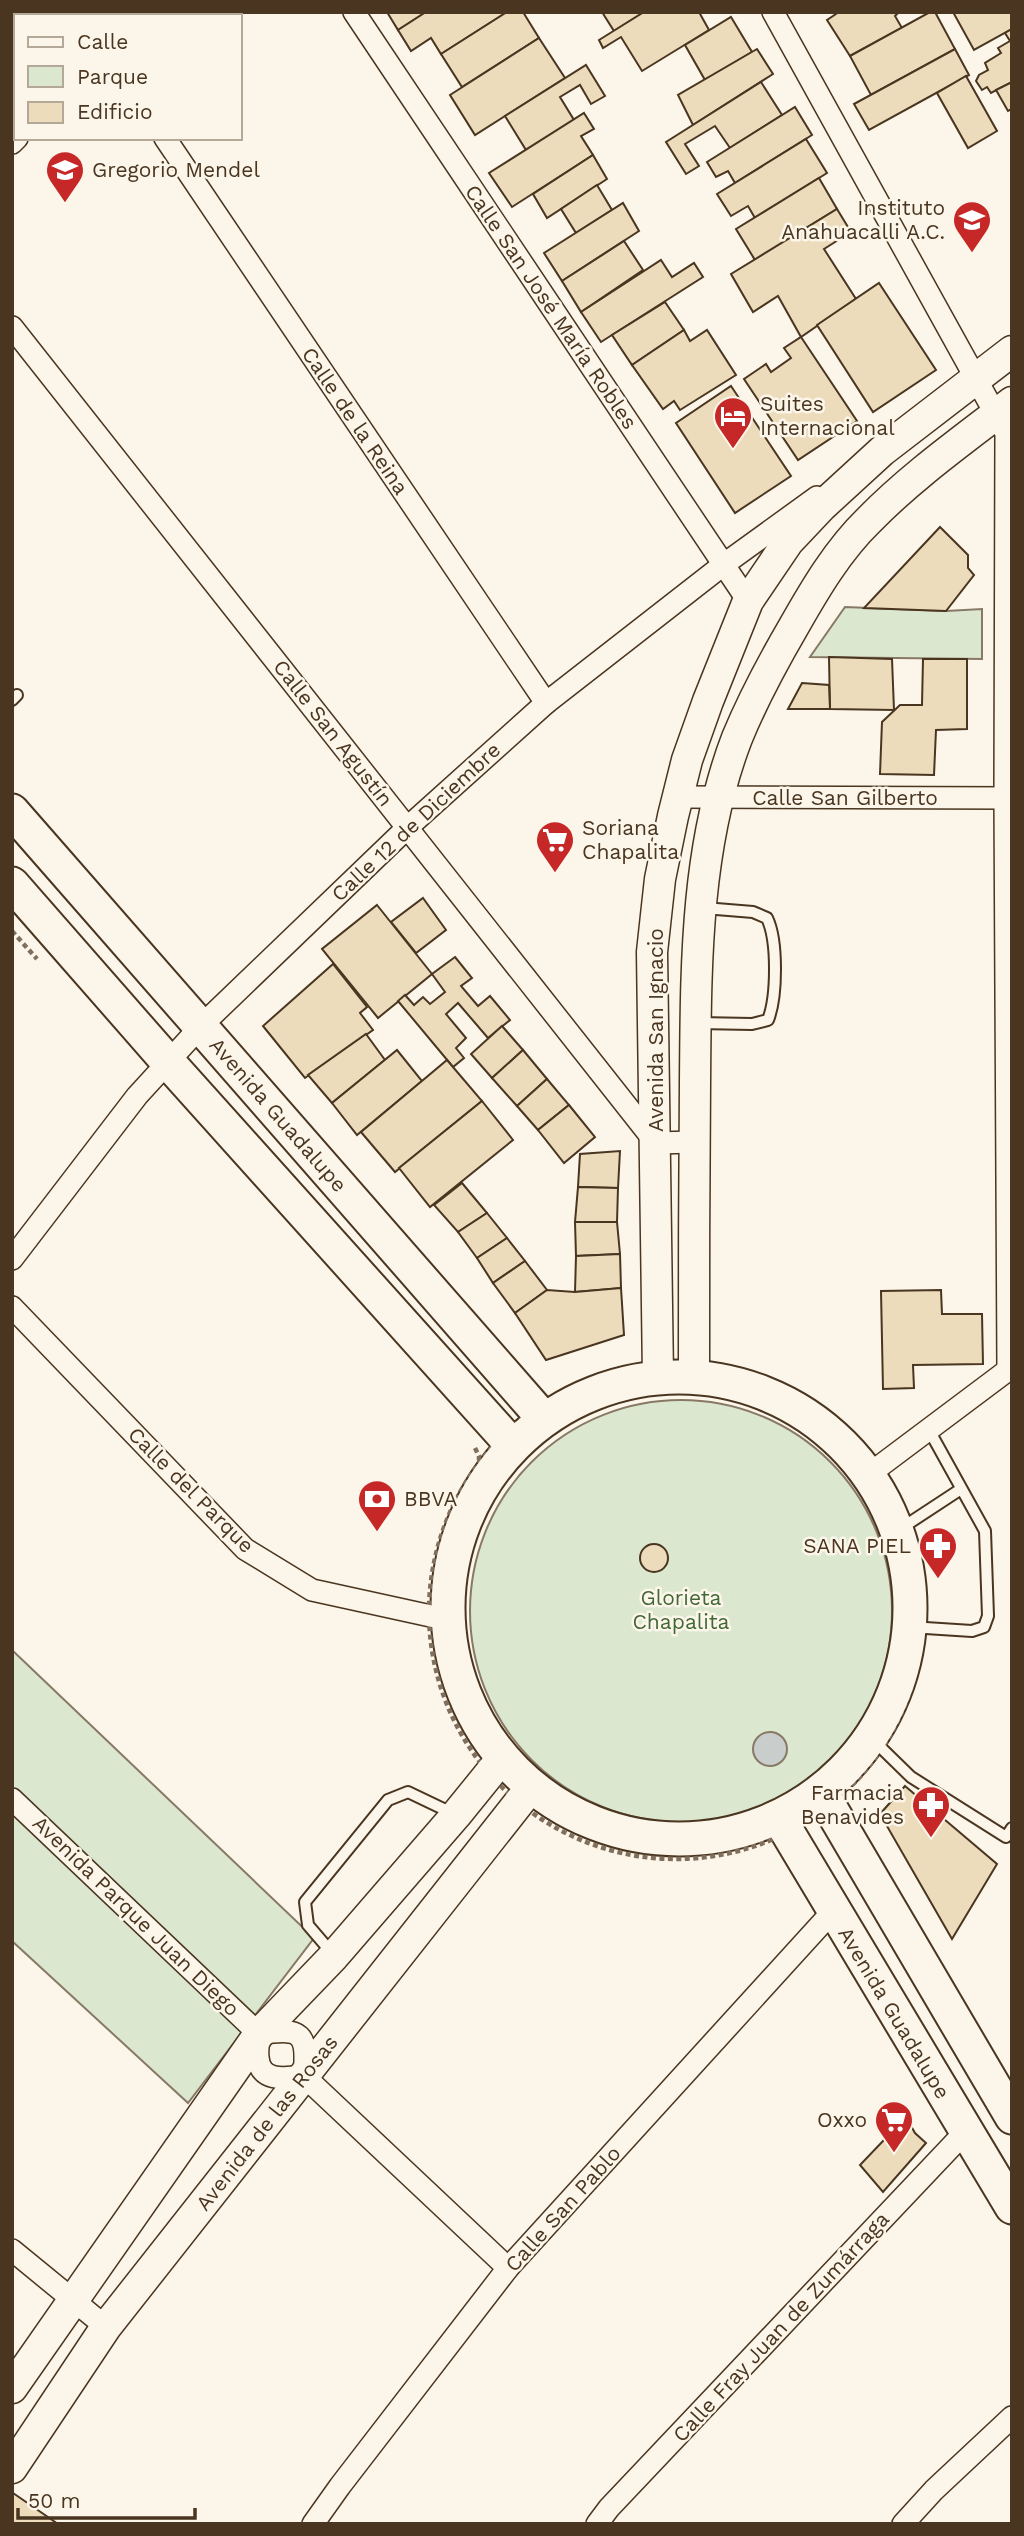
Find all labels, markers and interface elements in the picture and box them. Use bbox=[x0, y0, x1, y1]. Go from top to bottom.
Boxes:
legend bbox=[14, 14, 242, 140]
text: Calle bbox=[77, 29, 128, 54]
text: Parque bbox=[77, 64, 148, 89]
text: Edificio bbox=[77, 99, 153, 124]
school or university icon: Gregorio Mendel bbox=[44, 149, 86, 204]
place label: Gregorio Mendel bbox=[92, 157, 260, 182]
street label: Calle San José María Robles bbox=[460, 180, 643, 434]
place label: Instituto Anahuacalli A.C. bbox=[781, 195, 945, 244]
school or university icon: Instituto Anahuacalli A.C. bbox=[951, 199, 993, 254]
street label: Calle de la Reina bbox=[297, 342, 414, 499]
place label: Suites Internacional bbox=[760, 391, 895, 440]
hotel icon: Suites Internacional bbox=[712, 395, 754, 450]
street label: Calle San Agustín bbox=[268, 654, 398, 811]
street label: Calle 12 de Diciembre bbox=[326, 737, 505, 906]
street label: Calle San Gilberto bbox=[752, 785, 938, 810]
place label: Soriana Chapalita bbox=[582, 815, 679, 864]
supermarket icon: Soriana Chapalita bbox=[534, 819, 576, 874]
street label: Avenida San Ignacio bbox=[643, 928, 668, 1132]
street label: Avenida Guadalupe bbox=[205, 1032, 352, 1197]
street label: Calle del Parque bbox=[123, 1422, 259, 1558]
bank icon: BBVA bbox=[356, 1478, 398, 1533]
place label: BBVA bbox=[404, 1486, 458, 1511]
pharmacy icon: SANA PIEL bbox=[917, 1525, 959, 1580]
place label: SANA PIEL bbox=[803, 1533, 911, 1558]
park label: Glorieta Chapalita bbox=[632, 1585, 730, 1634]
place label: Farmacia Benavides bbox=[801, 1780, 904, 1829]
pharmacy icon: Farmacia Benavides bbox=[910, 1784, 952, 1839]
street label: Avenida Parque Juan Diego bbox=[28, 1810, 245, 2021]
street label: Avenida Guadalupe bbox=[833, 1922, 956, 2103]
street label: Avenida de las Rosas bbox=[190, 2030, 343, 2215]
supermarket icon: Oxxo bbox=[873, 2099, 915, 2154]
place label: Oxxo bbox=[817, 2107, 867, 2132]
street label: Calle San Pablo bbox=[500, 2141, 626, 2277]
street label: Calle Fray Juan de Zumárraga bbox=[667, 2206, 894, 2447]
scale bar bbox=[18, 2476, 194, 2520]
text: 50 m bbox=[28, 2488, 80, 2513]

